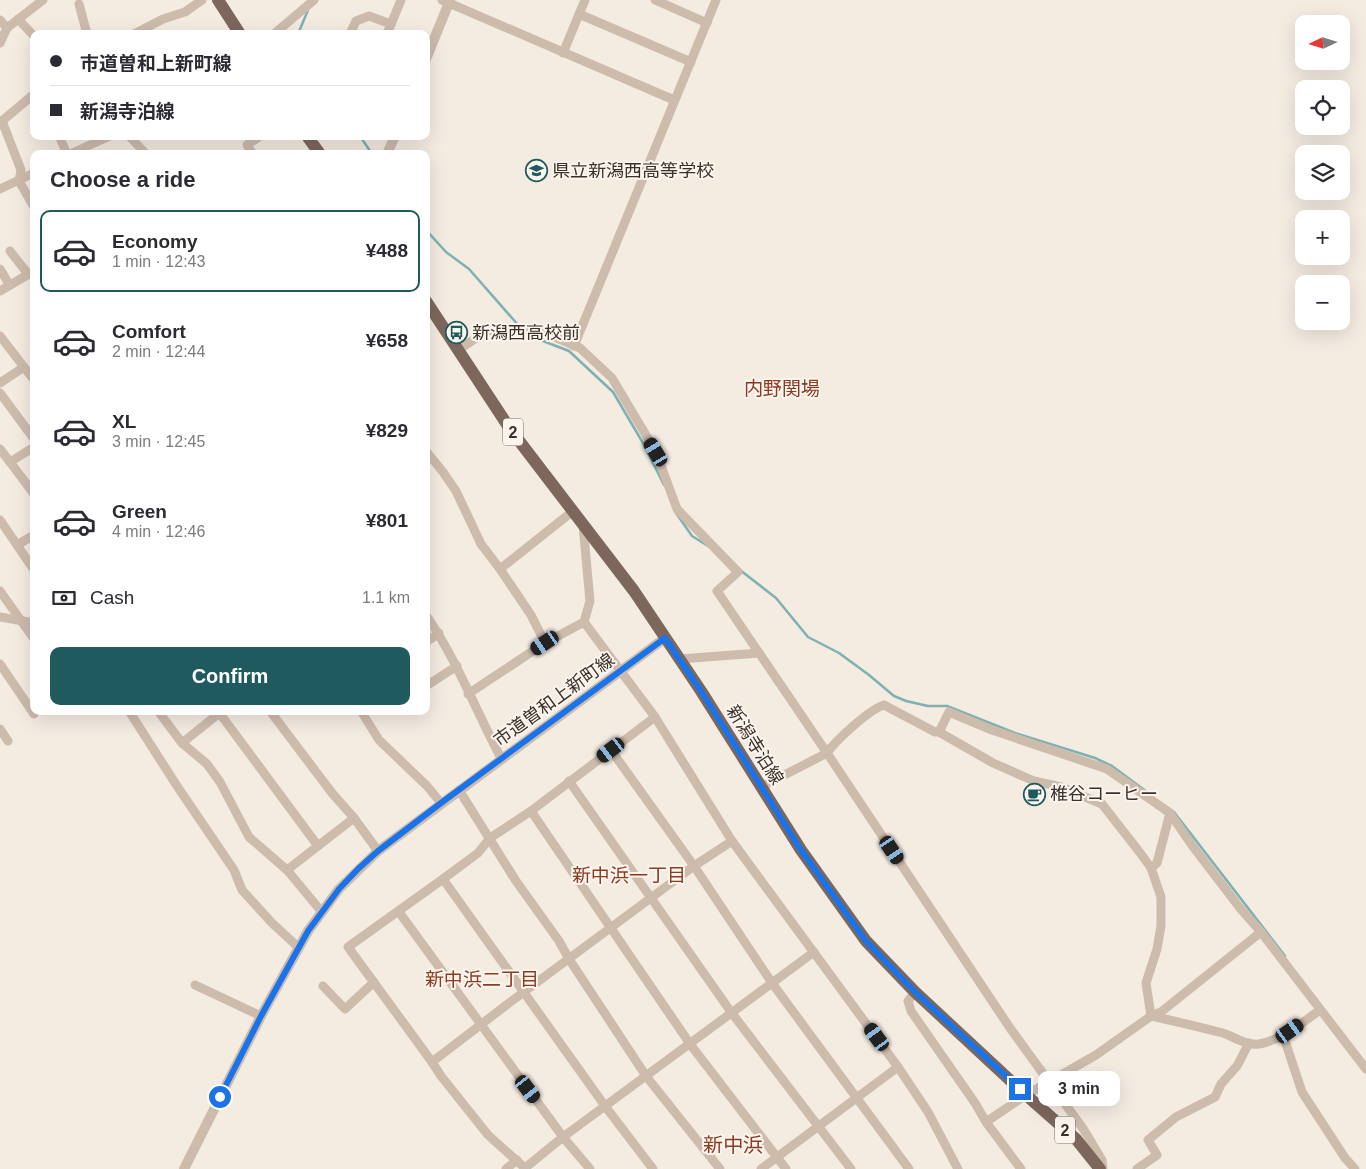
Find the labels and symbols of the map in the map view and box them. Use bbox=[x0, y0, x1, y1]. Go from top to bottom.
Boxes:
north arrow bbox=[1295, 15, 1350, 70]
school or university icon: 県立新潟西高等学校 bbox=[524, 159, 548, 183]
place label: 県立新潟西高等学校 bbox=[552, 161, 714, 181]
bus stop icon: 新潟西高校前 bbox=[444, 321, 468, 345]
place label: 新潟西高校前 bbox=[472, 323, 580, 343]
district label: 内野関場 bbox=[744, 378, 820, 399]
road number: 2 bbox=[503, 418, 523, 446]
car bbox=[641, 435, 670, 469]
car bbox=[528, 628, 561, 658]
street label: 市道曽和上新町線 bbox=[490, 650, 618, 750]
street label: 新潟寺泊線 bbox=[723, 702, 787, 788]
car bbox=[594, 735, 627, 765]
cafe icon: 椎谷コーヒー bbox=[1022, 782, 1046, 806]
place label: 椎谷コーヒー bbox=[1050, 784, 1158, 804]
car bbox=[877, 833, 906, 867]
district label: 新中浜一丁目 bbox=[572, 865, 686, 886]
district label: 新中浜二丁目 bbox=[425, 969, 539, 990]
car bbox=[1273, 1016, 1306, 1046]
car bbox=[862, 1020, 891, 1054]
callout: 3 min bbox=[1038, 1072, 1120, 1106]
car bbox=[512, 1073, 543, 1105]
route end bbox=[1009, 1078, 1031, 1100]
route start bbox=[209, 1086, 231, 1108]
road number: 2 bbox=[1055, 1116, 1075, 1144]
district label: 新中浜 bbox=[703, 1134, 763, 1156]

